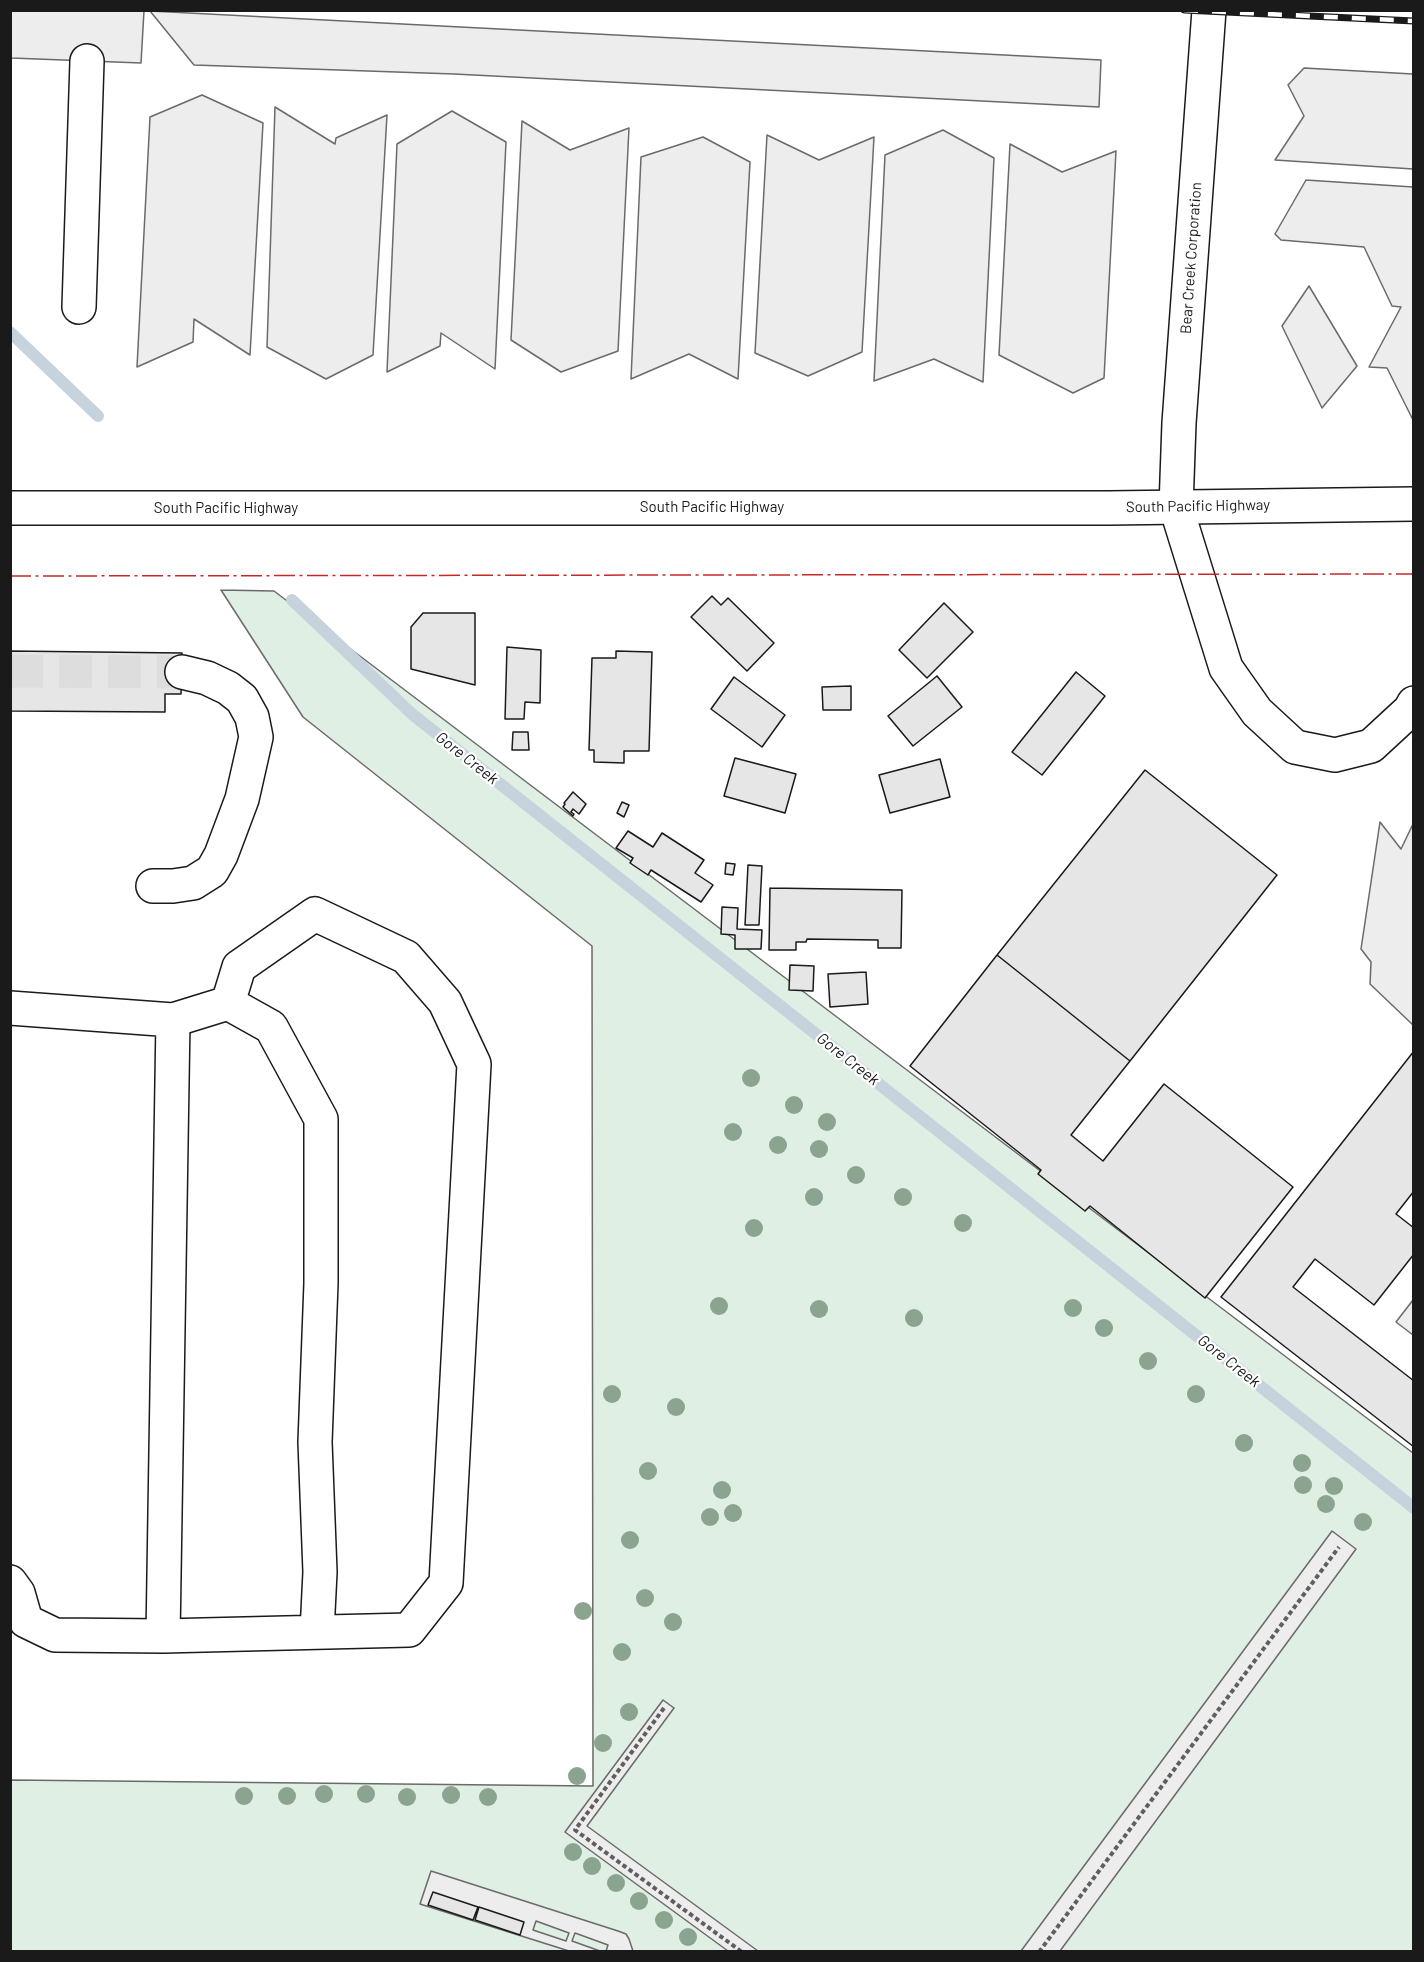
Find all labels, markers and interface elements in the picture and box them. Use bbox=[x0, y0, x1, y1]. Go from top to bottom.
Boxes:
street label: Bear Creek Corporation bbox=[1177, 182, 1205, 334]
street label: South Pacific Highway bbox=[1126, 496, 1270, 516]
street label: South Pacific Highway bbox=[640, 498, 784, 516]
street label: South Pacific Highway bbox=[154, 499, 298, 517]
water label: Gore Creek bbox=[432, 728, 502, 788]
water label: Gore Creek bbox=[813, 1029, 883, 1089]
water label: Gore Creek bbox=[1194, 1331, 1264, 1391]

